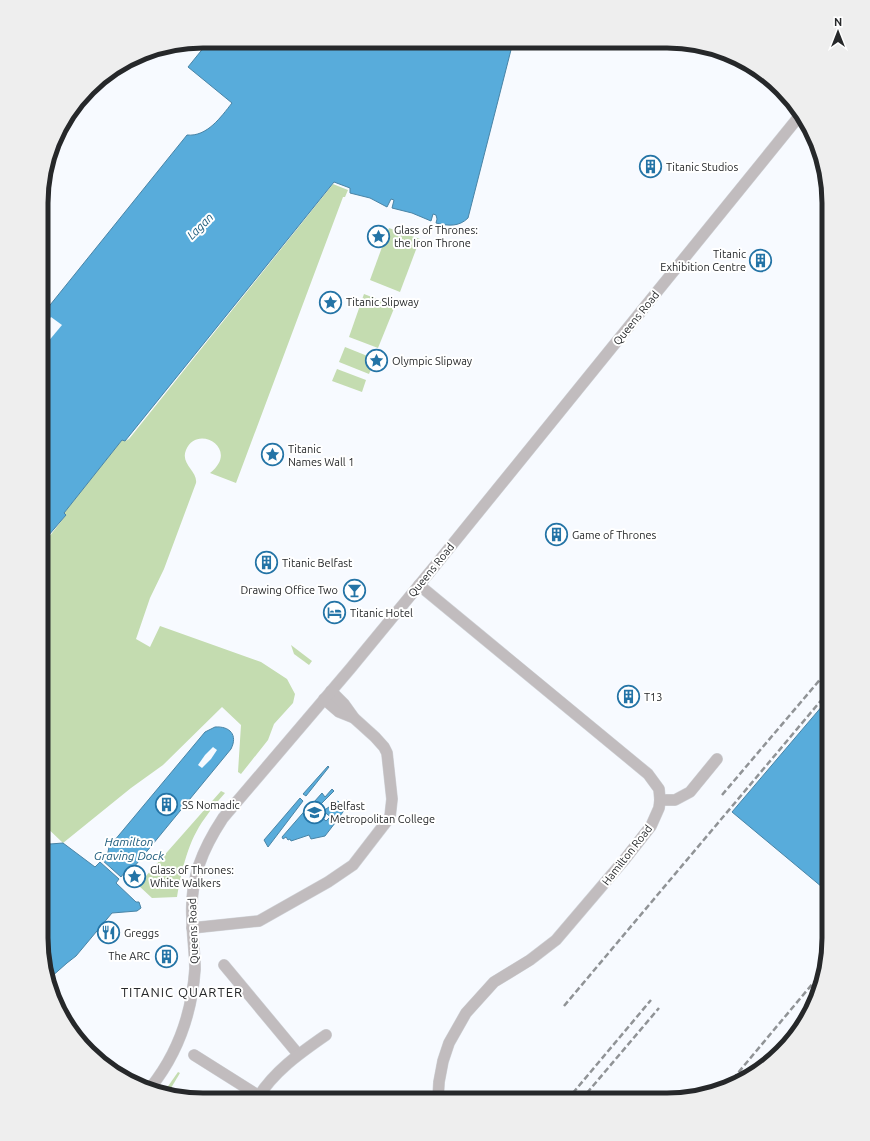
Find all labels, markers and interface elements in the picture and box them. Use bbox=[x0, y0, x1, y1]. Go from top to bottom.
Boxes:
north arrow bbox=[818, 12, 858, 52]
text: N bbox=[834, 16, 842, 28]
building icon: Titanic Studios bbox=[637, 154, 663, 180]
place label: Titanic Studios bbox=[666, 161, 738, 173]
water label: Lagan bbox=[184, 210, 216, 242]
place icon: Glass of Thrones: the Iron Throne bbox=[365, 223, 391, 249]
place label: Glass of Thrones: the Iron Throne bbox=[394, 224, 478, 249]
building icon: Titanic Exhibition Centre bbox=[748, 247, 774, 273]
place label: Titanic Exhibition Centre bbox=[660, 248, 746, 273]
place icon: Titanic Slipway bbox=[318, 289, 344, 315]
street label: Queens Road bbox=[611, 289, 661, 347]
place label: Titanic Slipway bbox=[346, 296, 419, 308]
place icon: Olympic Slipway bbox=[363, 348, 389, 374]
place label: Olympic Slipway bbox=[392, 355, 473, 367]
place icon: Titanic Names Wall 1 bbox=[259, 442, 285, 468]
place label: Titanic Names Wall 1 bbox=[288, 443, 354, 468]
building icon: Game of Thrones bbox=[543, 522, 569, 548]
place label: Game of Thrones bbox=[572, 529, 657, 541]
street label: Queens Road bbox=[406, 541, 456, 599]
building icon: Titanic Belfast bbox=[253, 550, 279, 576]
place label: Titanic Belfast bbox=[282, 557, 353, 569]
bar icon: Drawing Office Two bbox=[341, 577, 367, 603]
place label: Drawing Office Two bbox=[241, 584, 338, 596]
hotel icon: Titanic Hotel bbox=[322, 600, 348, 626]
place label: Titanic Hotel bbox=[350, 607, 413, 619]
building icon: T13 bbox=[615, 684, 641, 710]
place label: T13 bbox=[644, 691, 663, 703]
building icon: SS Nomadic bbox=[153, 792, 179, 818]
place label: SS Nomadic bbox=[182, 799, 240, 811]
school or university icon: Belfast Metropolitan College bbox=[301, 799, 327, 825]
place label: Belfast Metropolitan College bbox=[330, 800, 435, 825]
street label: Hamilton Road bbox=[600, 822, 654, 888]
water label: Hamilton Graving Dock bbox=[94, 835, 165, 862]
place icon: Glass of Thrones: White Walkers bbox=[121, 863, 147, 889]
place label: Glass of Thrones: White Walkers bbox=[150, 864, 234, 889]
street label: Queens Road bbox=[186, 898, 200, 964]
restaurant icon: Greggs bbox=[95, 920, 121, 946]
place label: Greggs bbox=[124, 927, 159, 939]
building icon: The ARC bbox=[153, 943, 179, 969]
place label: The ARC bbox=[108, 950, 150, 962]
district label: TITANIC QUARTER bbox=[121, 985, 243, 1000]

